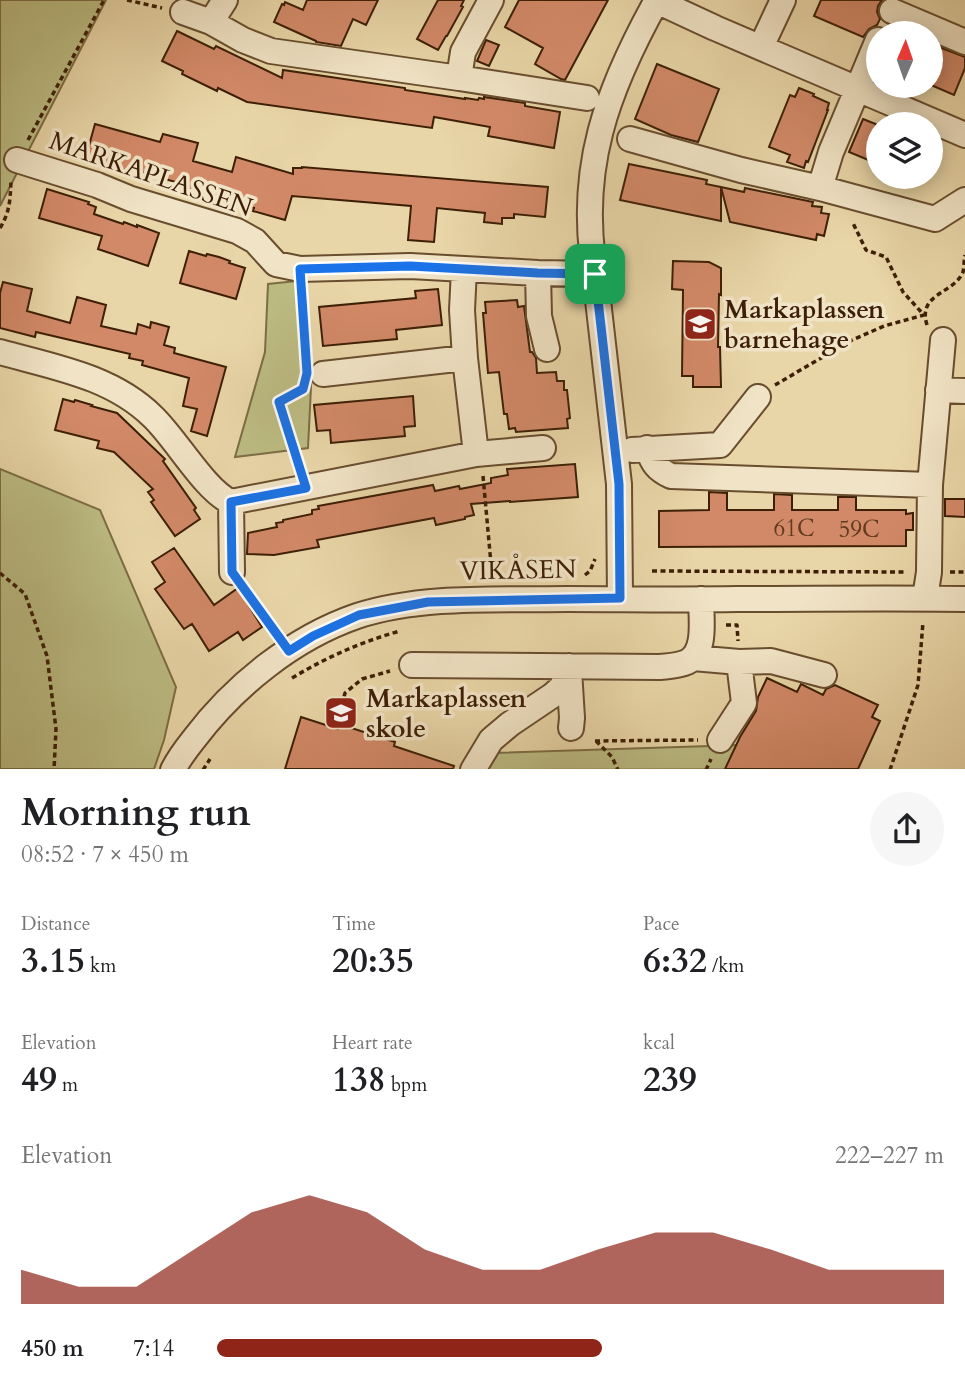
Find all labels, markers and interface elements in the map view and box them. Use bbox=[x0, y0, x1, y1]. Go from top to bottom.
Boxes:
north arrow bbox=[866, 21, 943, 98]
map controls bbox=[866, 21, 943, 189]
button: layers bbox=[866, 112, 943, 189]
street label: MARKAPLASSEN bbox=[45, 123, 257, 225]
pin bbox=[565, 244, 625, 304]
icon: arrive bbox=[576, 255, 614, 293]
place label: Markaplassen barnehage bbox=[724, 292, 885, 357]
school or university icon: Markaplassen barnehage bbox=[681, 305, 719, 343]
house number: 61C bbox=[773, 513, 815, 544]
house number: 59C bbox=[838, 514, 880, 545]
street label: VIKÅSEN bbox=[459, 551, 577, 589]
place label: Markaplassen skole bbox=[366, 681, 527, 746]
school or university icon: Markaplassen skole bbox=[322, 694, 360, 732]
text: Morning run bbox=[21, 787, 251, 839]
button: share bbox=[870, 792, 944, 866]
text: 08:52 · 7 × 450 m bbox=[21, 839, 189, 870]
text: Distance bbox=[21, 911, 90, 937]
text: Time bbox=[332, 911, 376, 937]
text: Pace bbox=[643, 911, 680, 937]
text: 3.15 bbox=[21, 937, 85, 985]
text: 20:35 bbox=[332, 937, 414, 985]
text: 6:32 bbox=[643, 937, 707, 985]
text: km bbox=[85, 953, 116, 979]
text: /km bbox=[707, 953, 744, 979]
text: Elevation bbox=[21, 1030, 96, 1056]
text: Heart rate bbox=[332, 1030, 413, 1056]
text: kcal bbox=[643, 1030, 675, 1056]
text: 49 bbox=[21, 1056, 57, 1104]
text: 138 bbox=[332, 1056, 386, 1104]
text: 239 bbox=[643, 1056, 697, 1104]
text: m bbox=[57, 1072, 78, 1098]
text: bpm bbox=[386, 1072, 427, 1098]
text: Elevation bbox=[21, 1140, 112, 1171]
text: 222–227 m bbox=[835, 1140, 944, 1171]
text: 450 m bbox=[21, 1333, 84, 1364]
text: 7:14 bbox=[133, 1333, 174, 1364]

